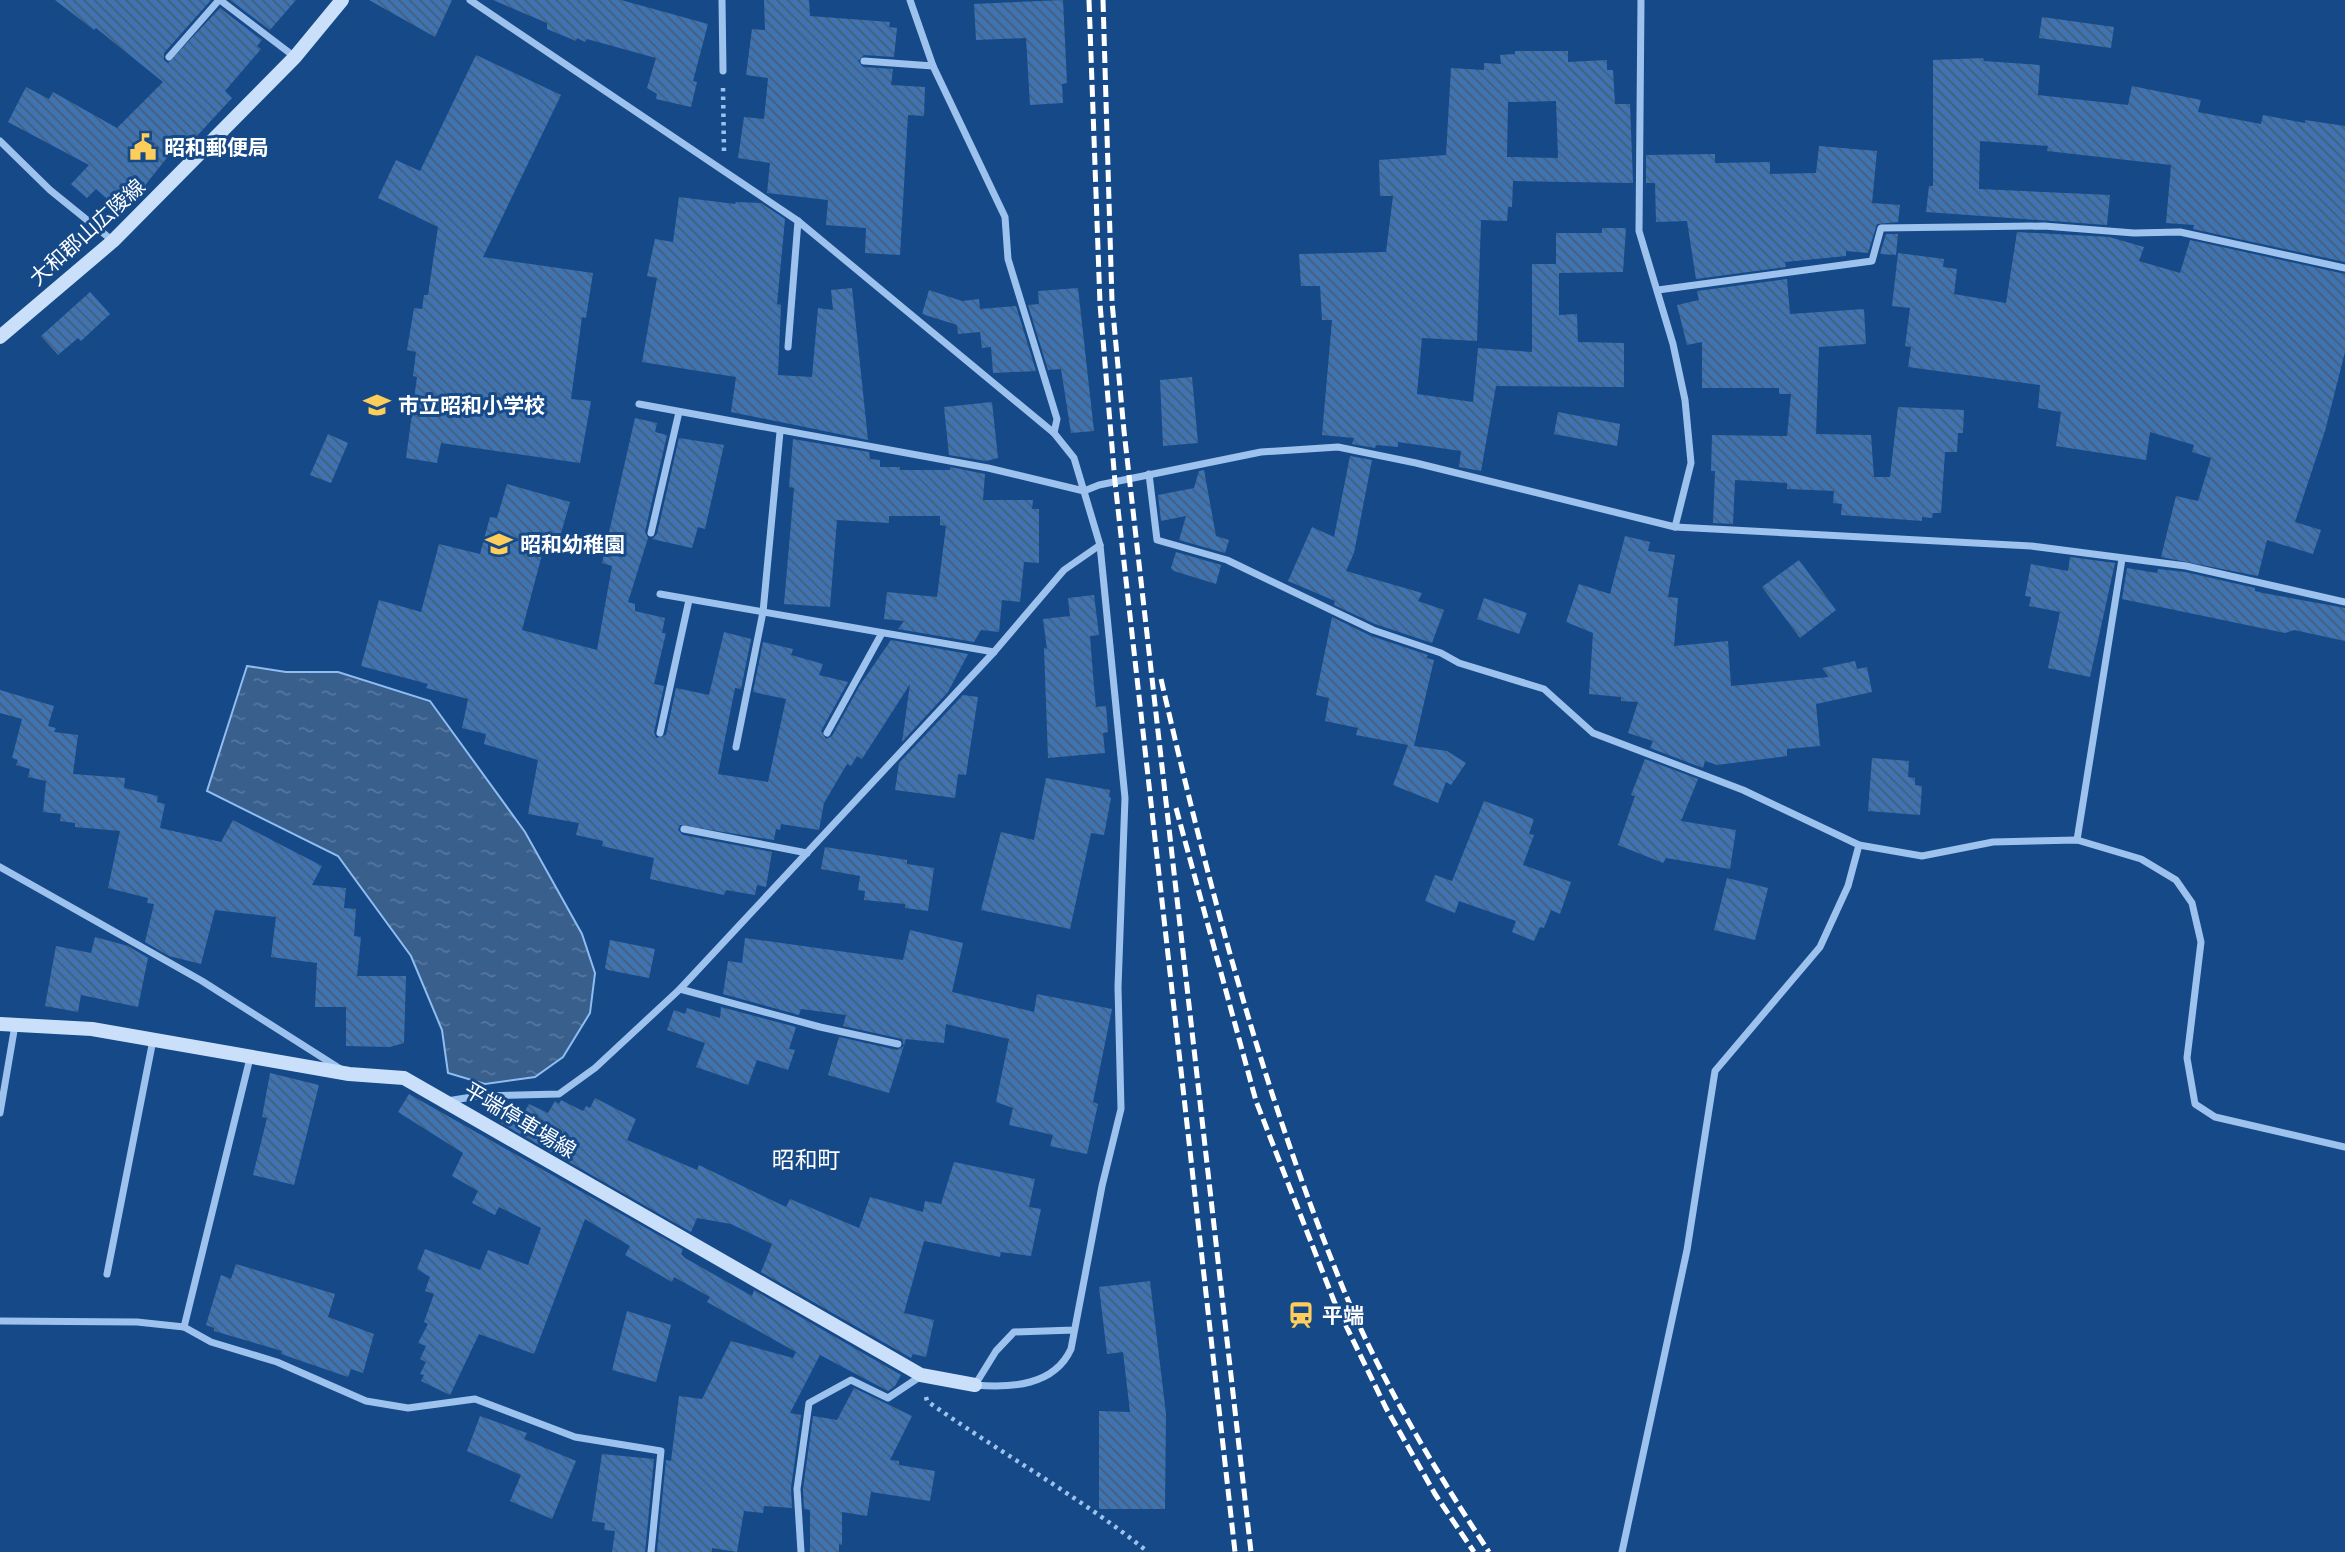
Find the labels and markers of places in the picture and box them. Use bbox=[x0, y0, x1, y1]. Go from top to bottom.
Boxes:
public building icon: 昭和郵便局 bbox=[128, 132, 158, 162]
place label: 昭和郵便局 bbox=[164, 135, 269, 160]
school or university icon: 市立昭和小学校 bbox=[362, 390, 392, 420]
place label: 市立昭和小学校 bbox=[398, 393, 545, 418]
school or university icon: 昭和幼稚園 bbox=[484, 529, 514, 559]
place label: 昭和幼稚園 bbox=[520, 532, 625, 557]
station icon: 平端 bbox=[1286, 1300, 1316, 1330]
place label: 平端 bbox=[1322, 1303, 1364, 1328]

